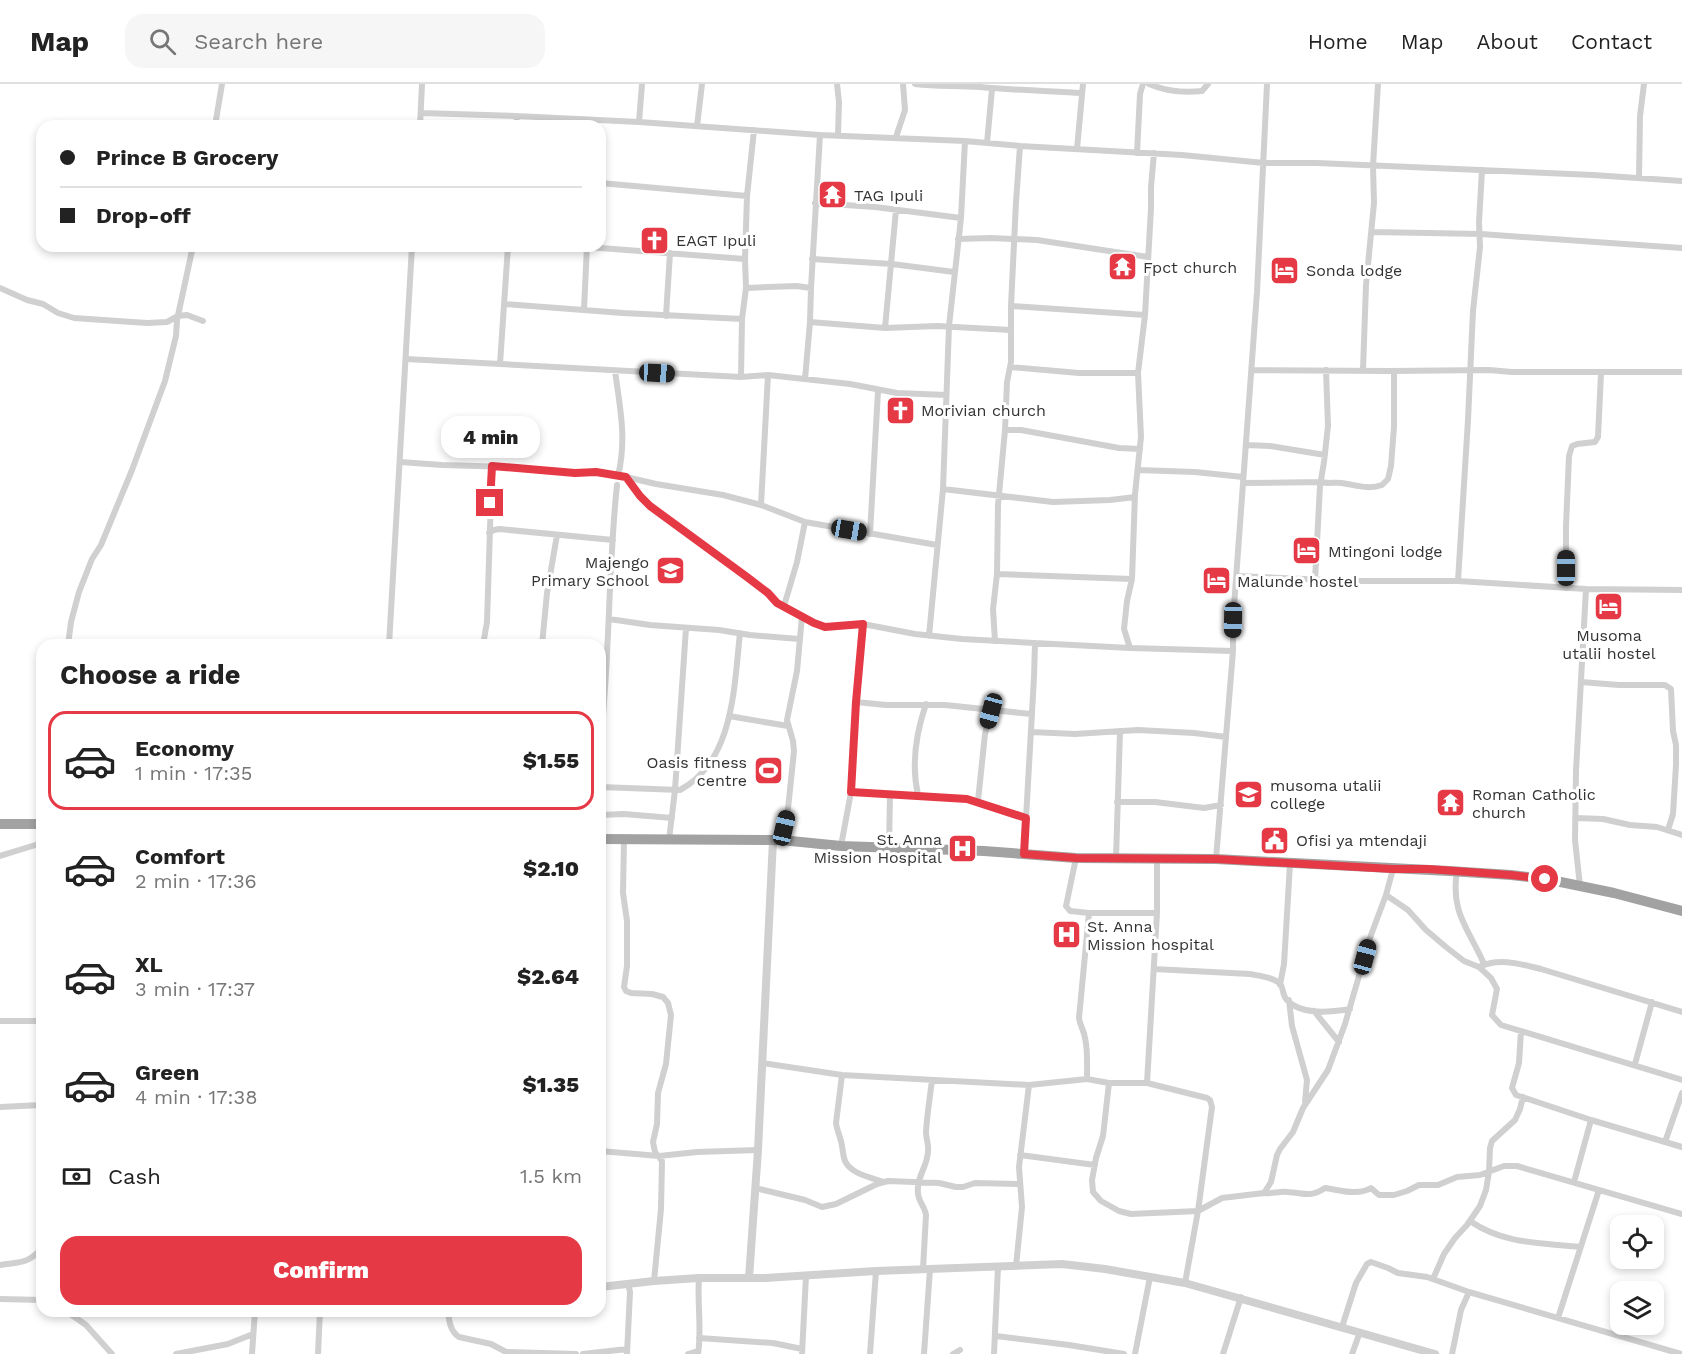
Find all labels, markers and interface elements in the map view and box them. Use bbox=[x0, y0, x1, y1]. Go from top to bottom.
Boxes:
search box bbox=[125, 14, 545, 68]
text: Map bbox=[30, 25, 89, 58]
icon: search bbox=[146, 25, 179, 58]
text: Search here bbox=[194, 29, 323, 54]
text: Home bbox=[1308, 29, 1368, 54]
text: Map bbox=[1401, 29, 1444, 54]
text: About bbox=[1477, 29, 1538, 54]
text: Contact bbox=[1571, 29, 1652, 54]
text: Prince B Grocery bbox=[96, 145, 279, 170]
temple icon: TAG Ipuli bbox=[817, 179, 849, 211]
place label: TAG Ipuli bbox=[854, 186, 923, 205]
text: Drop-off bbox=[96, 203, 191, 228]
church icon: EAGT Ipuli bbox=[639, 224, 671, 256]
place label: EAGT Ipuli bbox=[676, 231, 756, 250]
temple icon: Fpct church bbox=[1106, 251, 1138, 283]
hotel icon: Sonda lodge bbox=[1269, 254, 1301, 286]
place label: Fpct church bbox=[1143, 258, 1237, 277]
place label: Sonda lodge bbox=[1306, 261, 1402, 280]
car bbox=[639, 363, 675, 383]
church icon: Morivian church bbox=[884, 394, 916, 426]
place label: Morivian church bbox=[921, 401, 1046, 420]
callout: 4 min bbox=[440, 416, 540, 458]
text: 4 min bbox=[463, 425, 518, 449]
route end bbox=[476, 489, 503, 516]
car bbox=[830, 518, 868, 542]
hotel icon: Mtingoni lodge bbox=[1291, 535, 1323, 567]
place label: Mtingoni lodge bbox=[1328, 542, 1443, 561]
car bbox=[1557, 550, 1575, 586]
place label: Majengo Primary School bbox=[531, 553, 649, 590]
school or university icon: Majengo Primary School bbox=[654, 555, 686, 587]
hotel icon: Malunde hostel bbox=[1200, 565, 1232, 597]
place label: Malunde hostel bbox=[1237, 572, 1358, 591]
hotel icon: Musoma utalii hostel bbox=[1593, 591, 1625, 623]
car bbox=[1224, 602, 1242, 638]
place label: Musoma utalii hostel bbox=[1562, 626, 1656, 663]
text: Choose a ride bbox=[60, 659, 240, 691]
car bbox=[978, 691, 1004, 731]
icon: car bbox=[63, 734, 117, 788]
text: Economy bbox=[135, 736, 234, 761]
text: $1.55 bbox=[523, 748, 579, 773]
place label: Oasis fitness centre bbox=[646, 753, 747, 790]
sports icon: Oasis fitness centre bbox=[752, 755, 784, 787]
text: 1 min · 17:35 bbox=[135, 761, 252, 785]
place label: musoma utalii college bbox=[1270, 776, 1382, 813]
school or university icon: musoma utalii college bbox=[1233, 778, 1265, 810]
place label: Roman Catholic church bbox=[1472, 785, 1596, 822]
temple icon: Roman Catholic church bbox=[1435, 787, 1467, 819]
car bbox=[771, 808, 797, 848]
public building icon: Ofisi ya mtendaji bbox=[1259, 824, 1291, 856]
place label: St. Anna Mission Hospital bbox=[813, 830, 942, 867]
place label: Ofisi ya mtendaji bbox=[1296, 831, 1427, 850]
hospital icon: St. Anna Mission Hospital bbox=[947, 832, 979, 864]
icon: car bbox=[63, 842, 117, 896]
text: Comfort bbox=[135, 844, 225, 869]
text: $2.10 bbox=[523, 856, 579, 881]
route start bbox=[1531, 865, 1558, 892]
text: 2 min · 17:36 bbox=[135, 869, 257, 893]
place label: St. Anna Mission hospital bbox=[1087, 917, 1214, 954]
hospital icon: St. Anna Mission hospital bbox=[1050, 919, 1082, 951]
car bbox=[1352, 937, 1378, 977]
icon: car bbox=[63, 950, 117, 1004]
text: XL bbox=[135, 952, 163, 977]
text: $2.64 bbox=[517, 964, 579, 989]
text: 3 min · 17:37 bbox=[135, 977, 255, 1001]
icon: car bbox=[63, 1058, 117, 1112]
text: Green bbox=[135, 1060, 199, 1085]
text: $1.35 bbox=[522, 1072, 579, 1097]
text: 4 min · 17:38 bbox=[135, 1085, 257, 1109]
icon: cash bbox=[60, 1160, 93, 1193]
text: Cash bbox=[108, 1164, 161, 1189]
text: 1.5 km bbox=[520, 1164, 582, 1188]
map controls bbox=[1610, 1215, 1664, 1335]
button: locate bbox=[1610, 1215, 1664, 1269]
button: Confirm bbox=[60, 1236, 582, 1305]
button: layers bbox=[1610, 1281, 1664, 1335]

